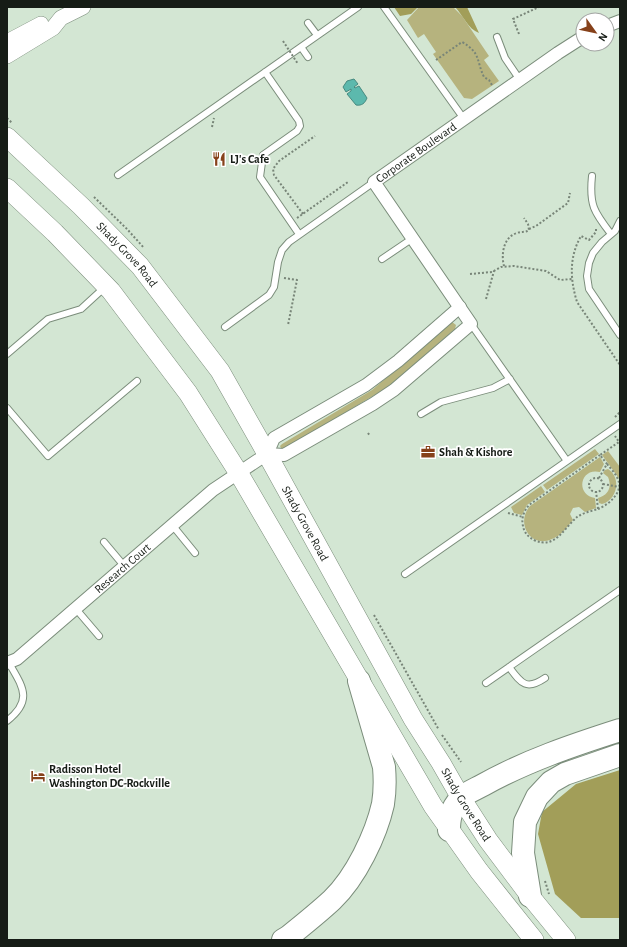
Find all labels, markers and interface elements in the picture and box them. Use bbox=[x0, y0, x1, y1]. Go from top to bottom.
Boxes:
north arrow bbox=[575, 12, 615, 52]
text: N bbox=[596, 31, 610, 43]
street label: Corporate Boulevard bbox=[374, 120, 459, 185]
restaurant icon: LJ's Cafe bbox=[211, 151, 227, 167]
place label: LJ's Cafe bbox=[230, 153, 270, 165]
street label: Shady Grove Road bbox=[94, 220, 160, 289]
office icon: Shah & Kishore bbox=[420, 444, 436, 460]
place label: Shah & Kishore bbox=[439, 446, 513, 458]
street label: Shady Grove Road bbox=[280, 484, 331, 563]
street label: Research Court bbox=[92, 541, 153, 595]
place label: Radisson Hotel Washington DC-Rockville bbox=[49, 763, 170, 789]
street label: Shady Grove Road bbox=[439, 766, 493, 843]
hotel icon: Radisson Hotel Washington DC-Rockville bbox=[30, 768, 46, 784]

